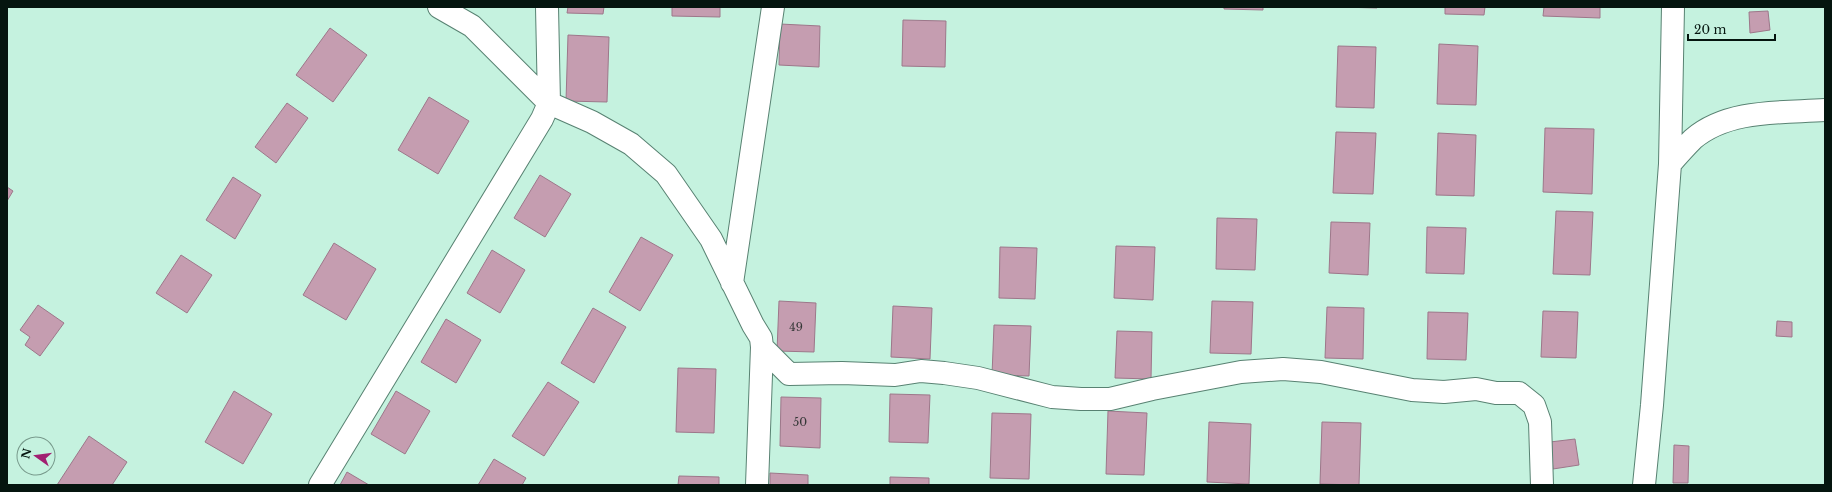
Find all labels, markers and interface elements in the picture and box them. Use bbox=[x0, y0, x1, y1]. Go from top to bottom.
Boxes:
scale bar bbox=[1688, 16, 1775, 42]
text: 20 m bbox=[1694, 22, 1726, 37]
house number: 49 bbox=[789, 320, 803, 334]
house number: 50 bbox=[793, 415, 807, 429]
north arrow bbox=[16, 436, 56, 476]
text: N bbox=[18, 446, 34, 460]

